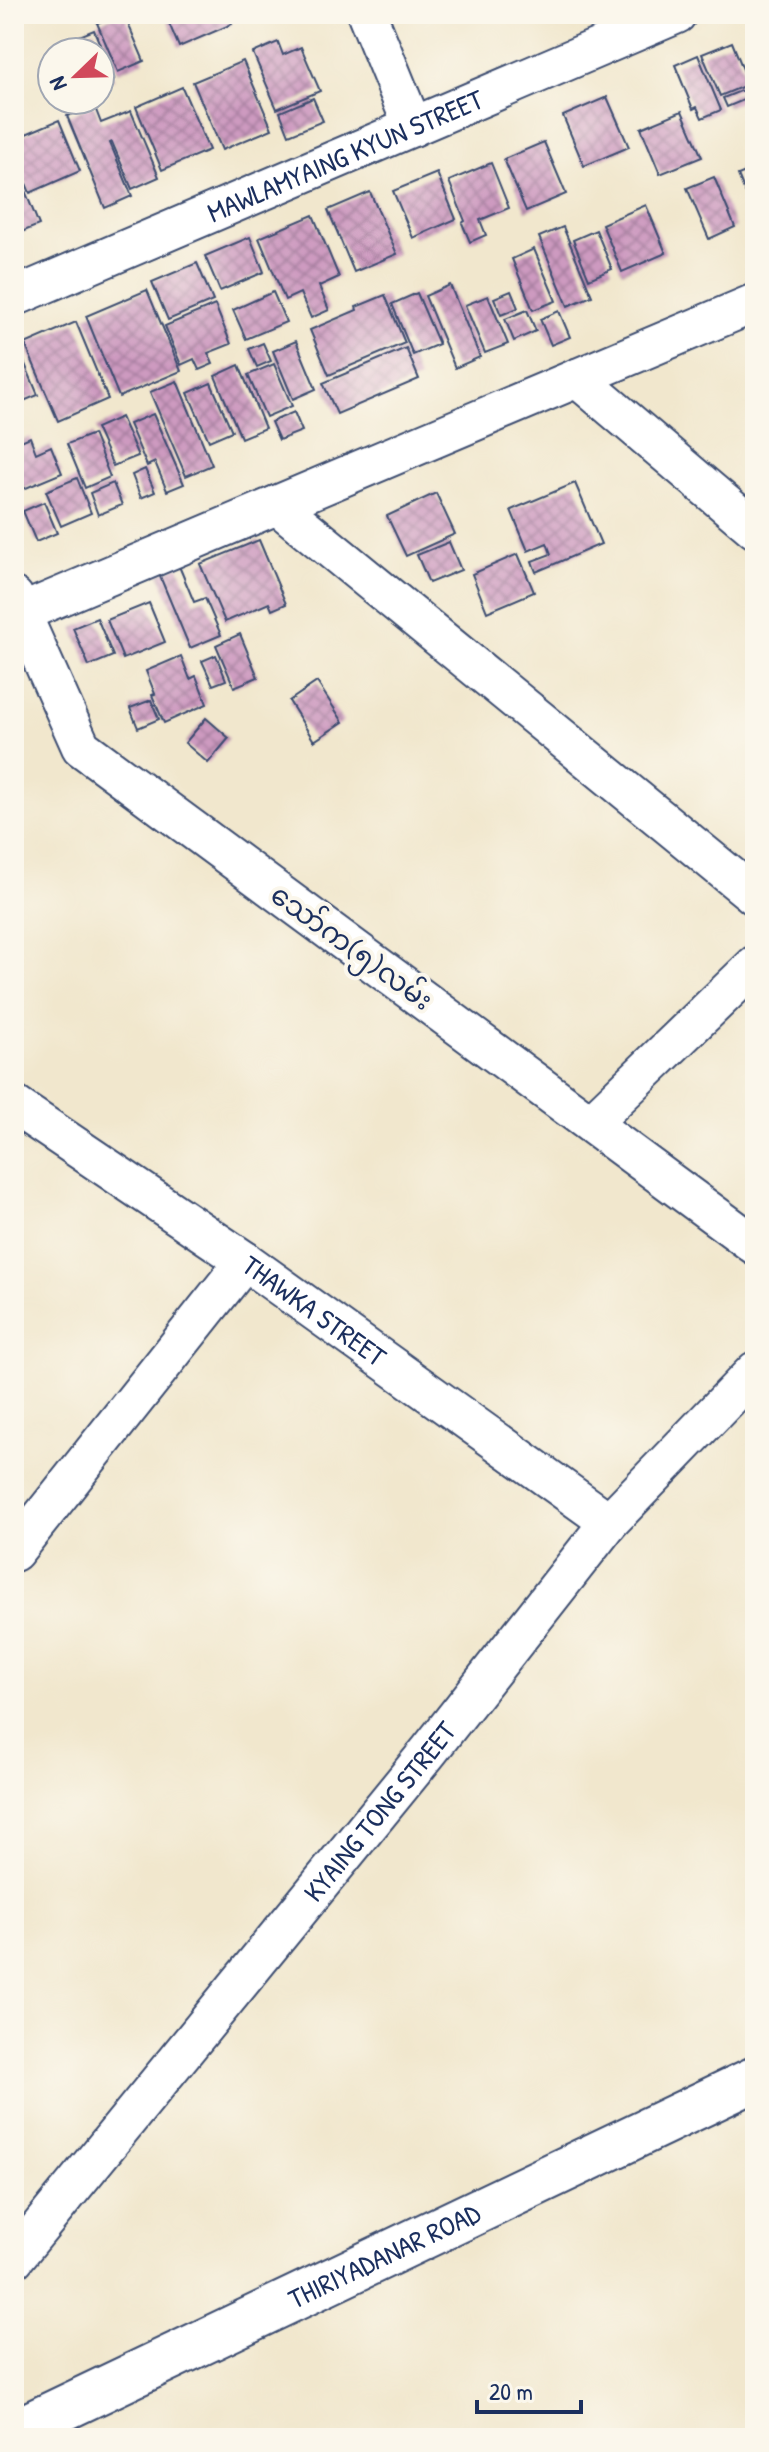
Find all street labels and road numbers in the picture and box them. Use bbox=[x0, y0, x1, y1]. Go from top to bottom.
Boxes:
street label: MAWLAMYAING KYUN STREET bbox=[201, 80, 490, 231]
street label: သော်က(၅)လမ်း bbox=[261, 875, 441, 1022]
street label: THAWKA STREET bbox=[235, 1246, 395, 1376]
street label: KYAING TONG STREET bbox=[295, 1713, 465, 1909]
street label: THIRIYADANAR ROAD bbox=[282, 2193, 487, 2318]

